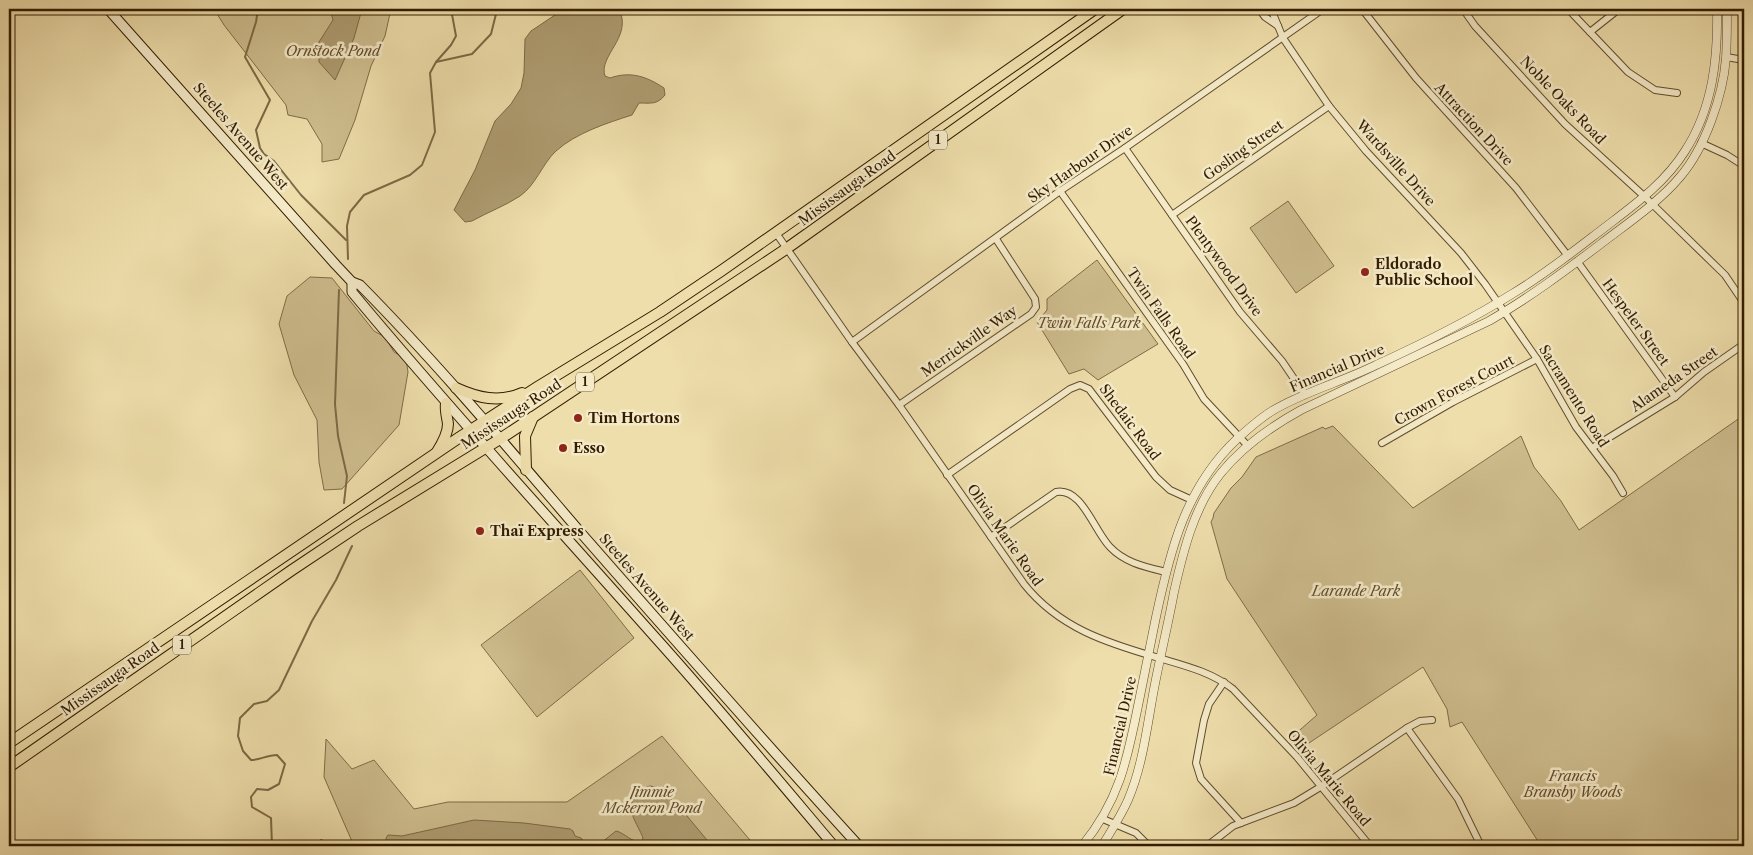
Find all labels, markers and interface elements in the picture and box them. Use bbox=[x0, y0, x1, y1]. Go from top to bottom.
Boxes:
park label: Ornstock Pond bbox=[286, 42, 382, 60]
street label: Noble Oaks Road bbox=[1516, 52, 1610, 148]
street label: Attraction Drive bbox=[1430, 78, 1517, 170]
street label: Steeles Avenue West bbox=[190, 79, 292, 193]
street label: Wardsville Drive bbox=[1352, 115, 1440, 210]
street label: Gosling Street bbox=[1199, 116, 1287, 184]
street label: Sky Harbour Drive bbox=[1024, 121, 1136, 207]
road number: 1 bbox=[929, 130, 947, 150]
street label: Mississauga Road bbox=[795, 146, 900, 229]
street label: Plentywood Drive bbox=[1182, 212, 1267, 320]
place label: Eldorado Public School bbox=[1375, 255, 1473, 289]
street label: Twin Falls Road bbox=[1123, 264, 1199, 362]
marker: Eldorado Public School bbox=[1359, 266, 1371, 278]
street label: Hespeler Street bbox=[1598, 275, 1674, 369]
street label: Merrickville Way bbox=[918, 301, 1021, 381]
park label: Twin Falls Park bbox=[1037, 314, 1142, 332]
street label: Financial Drive bbox=[1287, 340, 1387, 396]
street label: Sacramento Road bbox=[1535, 341, 1613, 451]
street label: Alameda Street bbox=[1626, 342, 1721, 416]
street label: Crown Forest Court bbox=[1391, 351, 1517, 429]
road number: 1 bbox=[576, 372, 594, 392]
street label: Mississauga Road bbox=[457, 375, 565, 453]
street label: Shedaic Road bbox=[1095, 380, 1165, 464]
place label: Tim Hortons bbox=[588, 409, 680, 427]
marker: Tim Hortons bbox=[572, 412, 584, 424]
place label: Esso bbox=[573, 439, 605, 457]
marker: Esso bbox=[557, 442, 569, 454]
street label: Olivia Marie Road bbox=[963, 481, 1047, 590]
place label: Thaï Express bbox=[490, 522, 584, 540]
marker: Thaï Express bbox=[474, 525, 486, 537]
street label: Steeles Avenue West bbox=[596, 530, 698, 644]
park label: Larande Park bbox=[1311, 582, 1401, 600]
road number: 1 bbox=[173, 636, 191, 654]
street label: Mississauga Road bbox=[57, 638, 163, 720]
street label: Financial Drive bbox=[1100, 674, 1140, 777]
street label: Olivia Marie Road bbox=[1283, 726, 1375, 830]
park label: Francis Bransby Woods bbox=[1523, 767, 1623, 801]
park label: Jimmie Mckerron Pond bbox=[601, 783, 703, 817]

